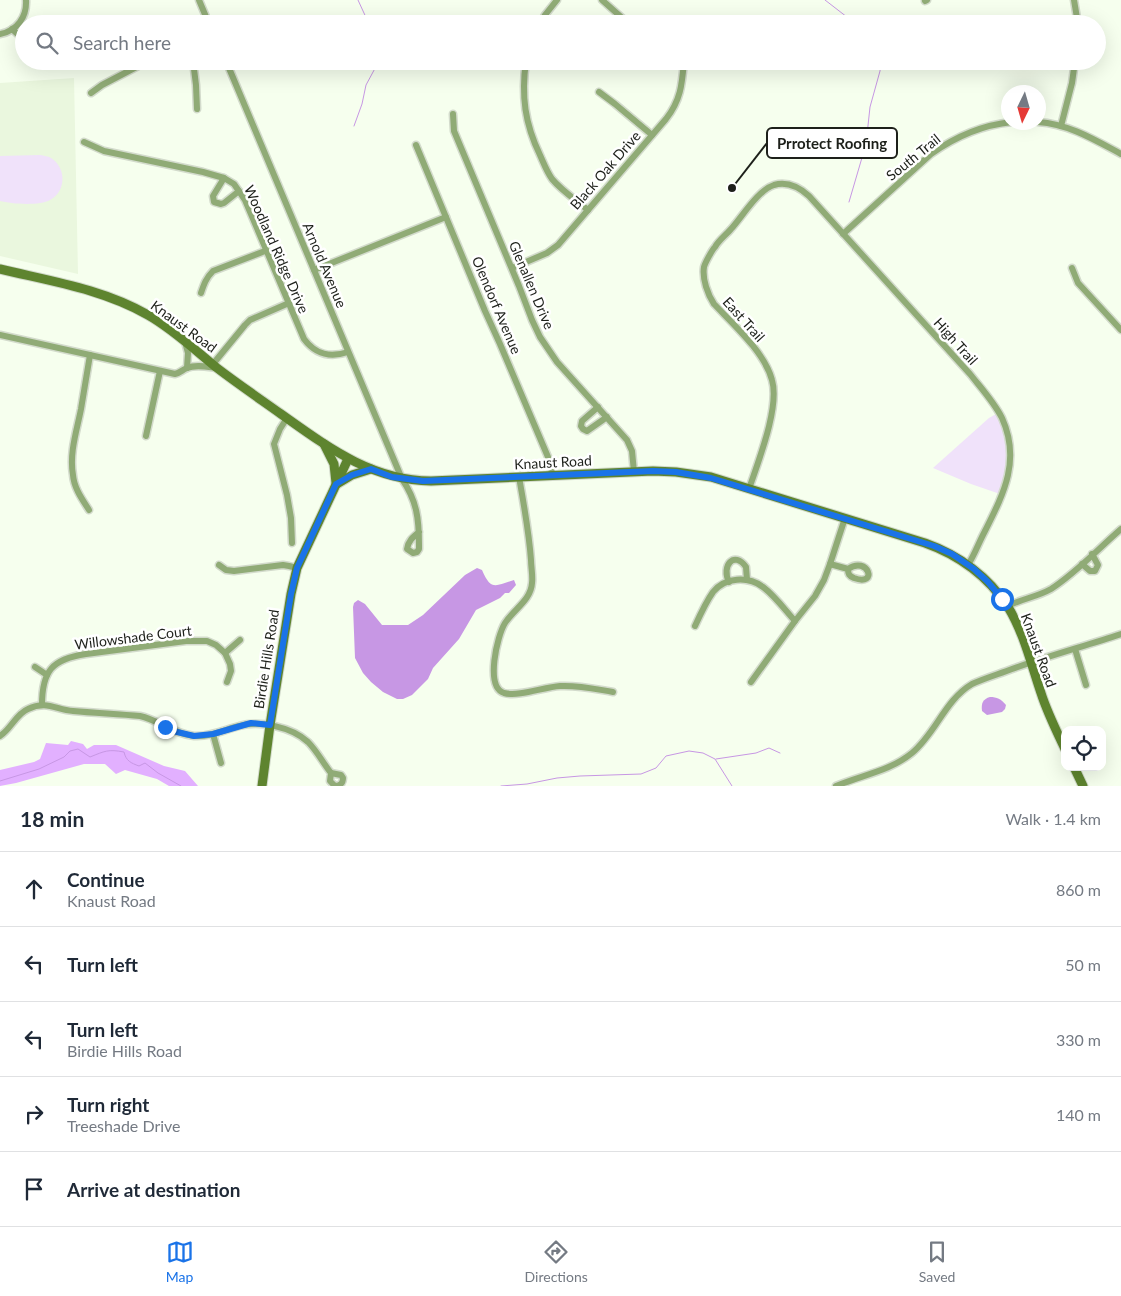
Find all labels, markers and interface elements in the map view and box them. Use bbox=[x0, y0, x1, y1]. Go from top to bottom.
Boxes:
search box bbox=[15, 15, 1106, 70]
icon: search bbox=[33, 29, 61, 57]
text: Search here bbox=[73, 31, 171, 54]
north arrow bbox=[1001, 85, 1046, 130]
street label: Black Oak Drive bbox=[566, 127, 644, 213]
callout: Prrotect Roofing bbox=[767, 128, 897, 158]
street label: South Trail bbox=[883, 130, 943, 184]
text: Prrotect Roofing bbox=[777, 134, 887, 152]
street label: Woodland Ridge Drive bbox=[241, 182, 313, 316]
street label: Arnold Avenue bbox=[299, 220, 351, 310]
street label: Glenallen Drive bbox=[506, 238, 558, 332]
street label: Olendorf Avenue bbox=[469, 254, 525, 356]
street label: East Trail bbox=[719, 293, 769, 345]
street label: Knaust Road bbox=[148, 296, 220, 356]
street label: High Trail bbox=[930, 314, 982, 368]
street label: Knaust Road bbox=[514, 451, 592, 473]
route start bbox=[991, 588, 1014, 611]
street label: Birdie Hills Road bbox=[250, 608, 282, 710]
street label: Knaust Road bbox=[1018, 611, 1060, 689]
street label: Willowshade Court bbox=[73, 621, 193, 653]
route end bbox=[154, 716, 177, 739]
map controls bbox=[1061, 726, 1106, 771]
button: locate bbox=[1061, 726, 1106, 771]
text: 18 min bbox=[20, 806, 84, 831]
text: Walk · 1.4 km bbox=[1005, 809, 1101, 828]
text: Continue bbox=[67, 868, 145, 891]
icon: ahead bbox=[20, 875, 48, 903]
text: 860 m bbox=[1056, 880, 1101, 899]
text: Knaust Road bbox=[67, 891, 156, 910]
icon: left bbox=[20, 950, 48, 978]
text: Turn left bbox=[67, 953, 138, 976]
text: 50 m bbox=[1065, 955, 1101, 974]
text: Turn left bbox=[67, 1018, 138, 1041]
icon: left bbox=[20, 1025, 48, 1053]
text: 330 m bbox=[1056, 1030, 1101, 1049]
text: Birdie Hills Road bbox=[67, 1041, 182, 1060]
text: Turn right bbox=[67, 1093, 149, 1116]
icon: right bbox=[20, 1100, 48, 1128]
text: 140 m bbox=[1056, 1105, 1101, 1124]
text: Treeshade Drive bbox=[67, 1116, 181, 1135]
icon: arrive bbox=[20, 1175, 48, 1203]
text: Arrive at destination bbox=[67, 1178, 240, 1201]
tab: Map bbox=[166, 1238, 194, 1285]
tab: Directions bbox=[525, 1238, 588, 1285]
tab: Saved bbox=[919, 1238, 955, 1285]

